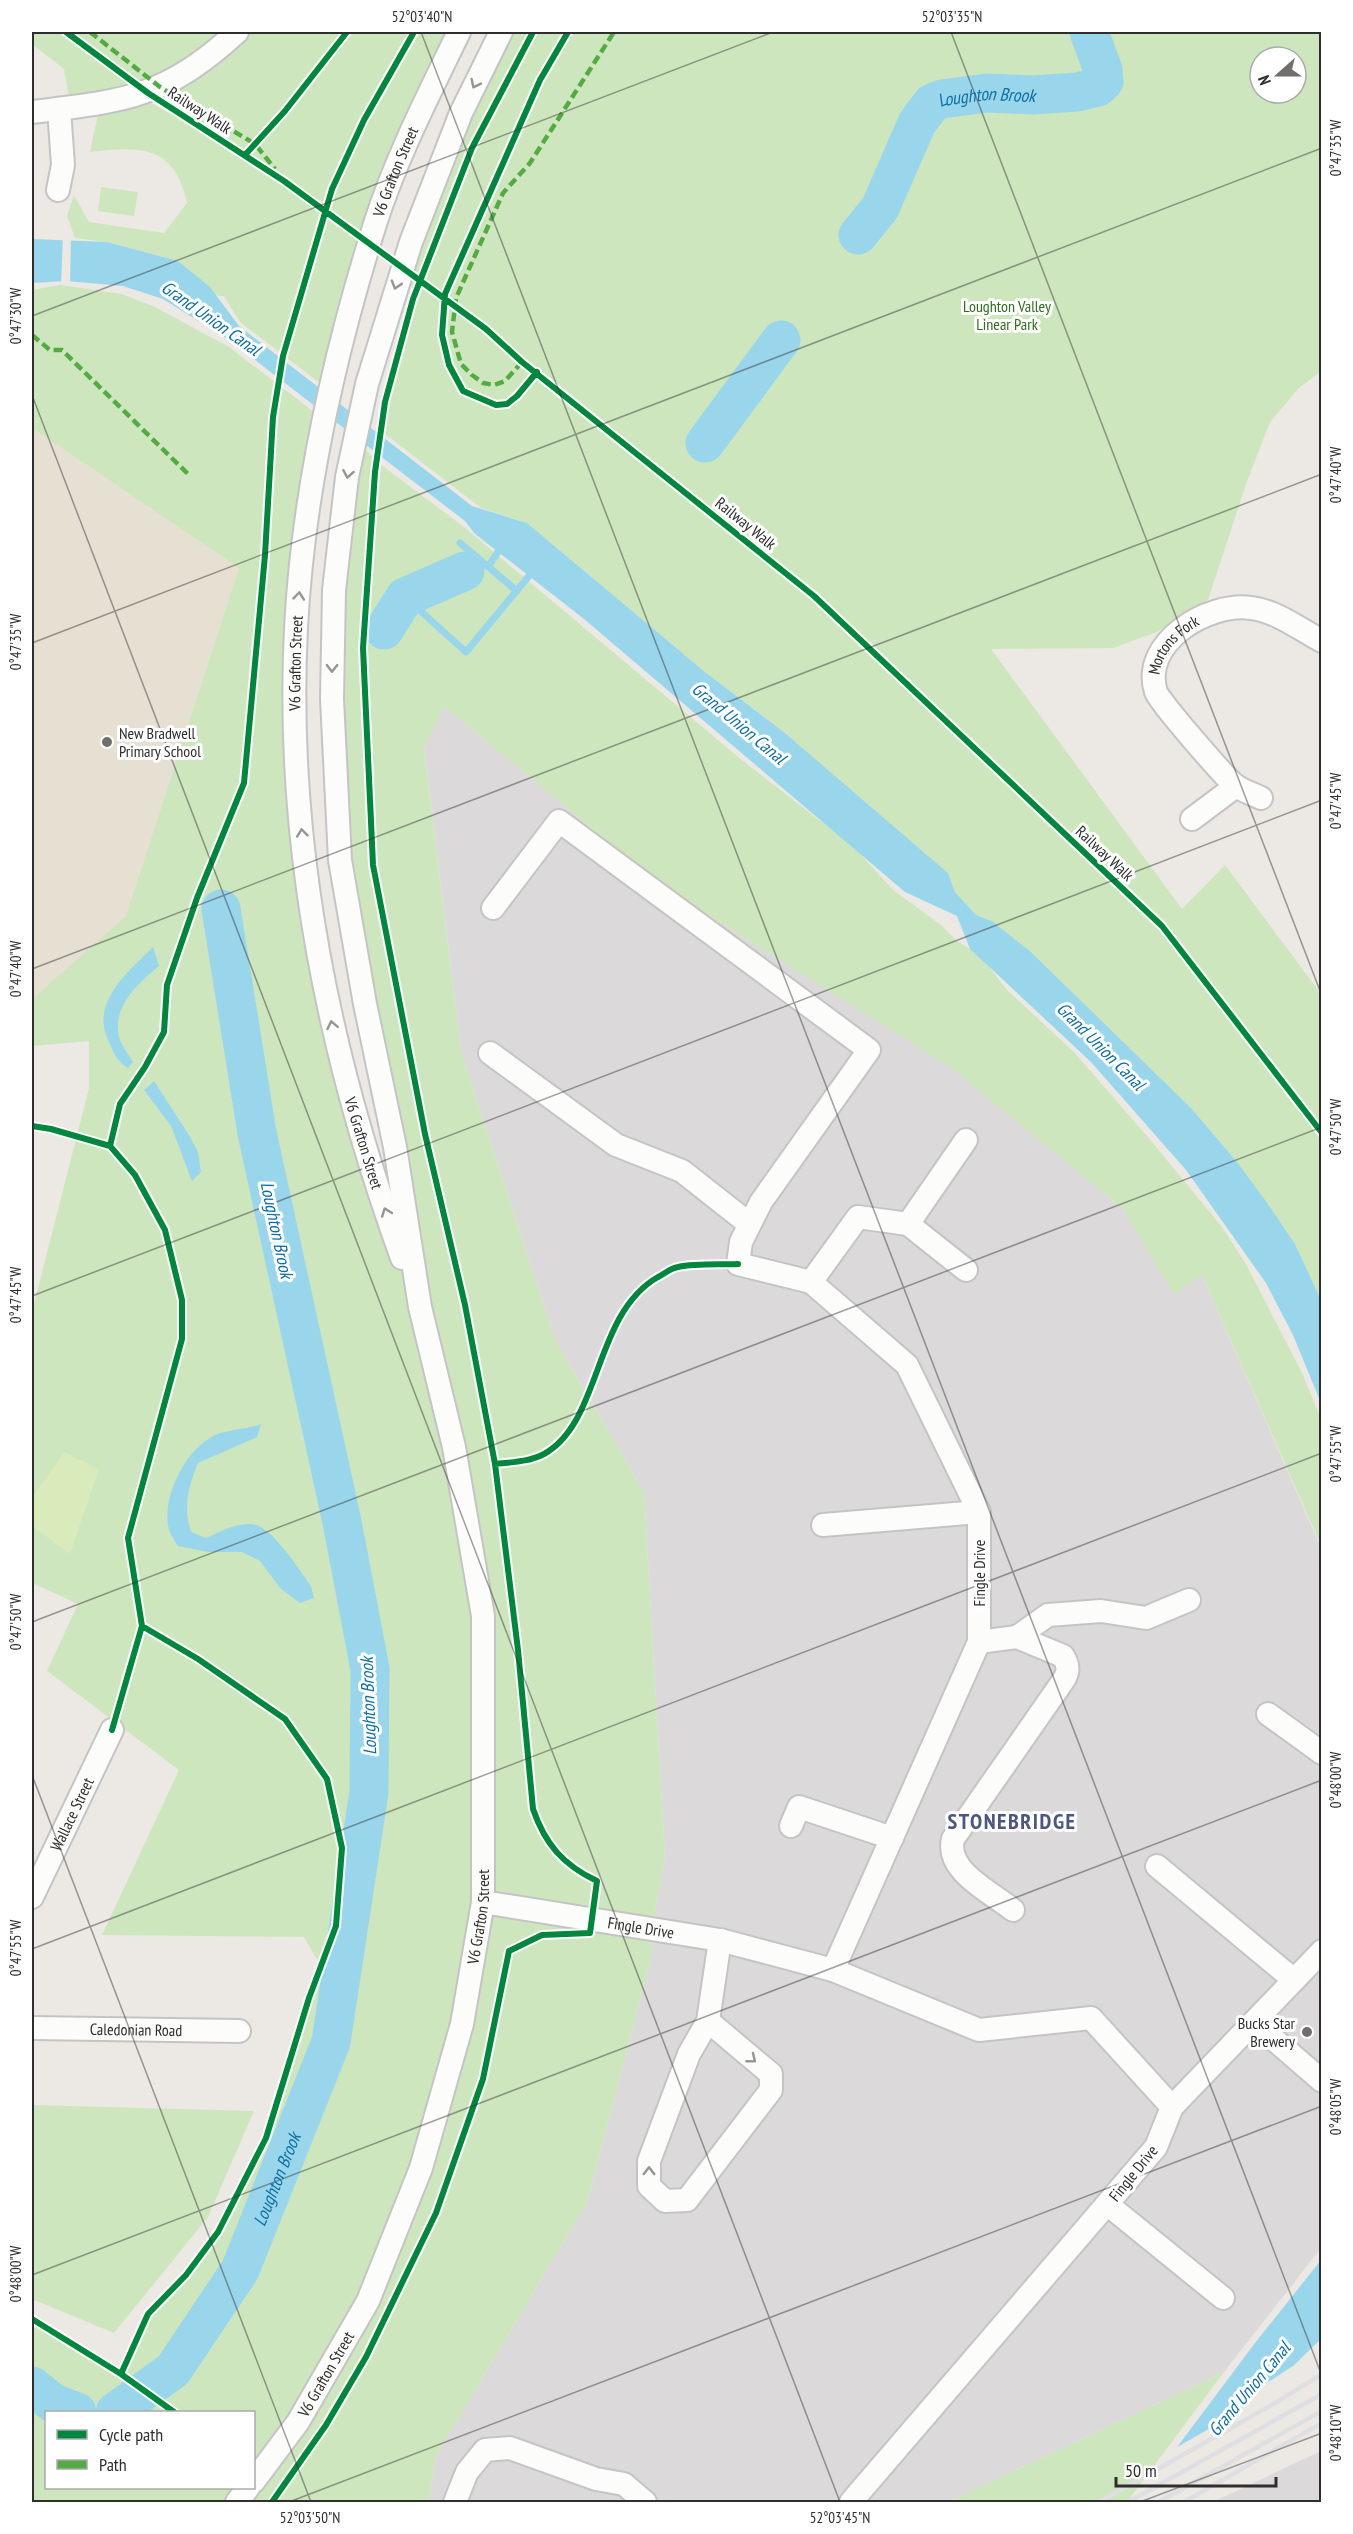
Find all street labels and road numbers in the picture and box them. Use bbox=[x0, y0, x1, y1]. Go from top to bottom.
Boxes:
street label: Railway Walk bbox=[164, 82, 236, 139]
street label: V6 Grafton Street bbox=[368, 123, 423, 220]
street label: Railway Walk bbox=[712, 492, 781, 554]
street label: Mortons Fork bbox=[1144, 610, 1203, 676]
street label: V6 Grafton Street bbox=[284, 614, 307, 712]
street label: Railway Walk bbox=[1072, 821, 1139, 886]
street label: V6 Grafton Street bbox=[340, 1094, 388, 1192]
street label: Fingle Drive bbox=[969, 1540, 989, 1606]
street label: Wallace Street bbox=[46, 1774, 98, 1854]
street label: V6 Grafton Street bbox=[462, 1869, 493, 1967]
street label: Fingle Drive bbox=[606, 1912, 676, 1943]
street label: Caledonian Road bbox=[90, 2019, 182, 2040]
street label: Fingle Drive bbox=[1104, 2141, 1162, 2205]
street label: V6 Grafton Street bbox=[293, 2327, 359, 2421]

